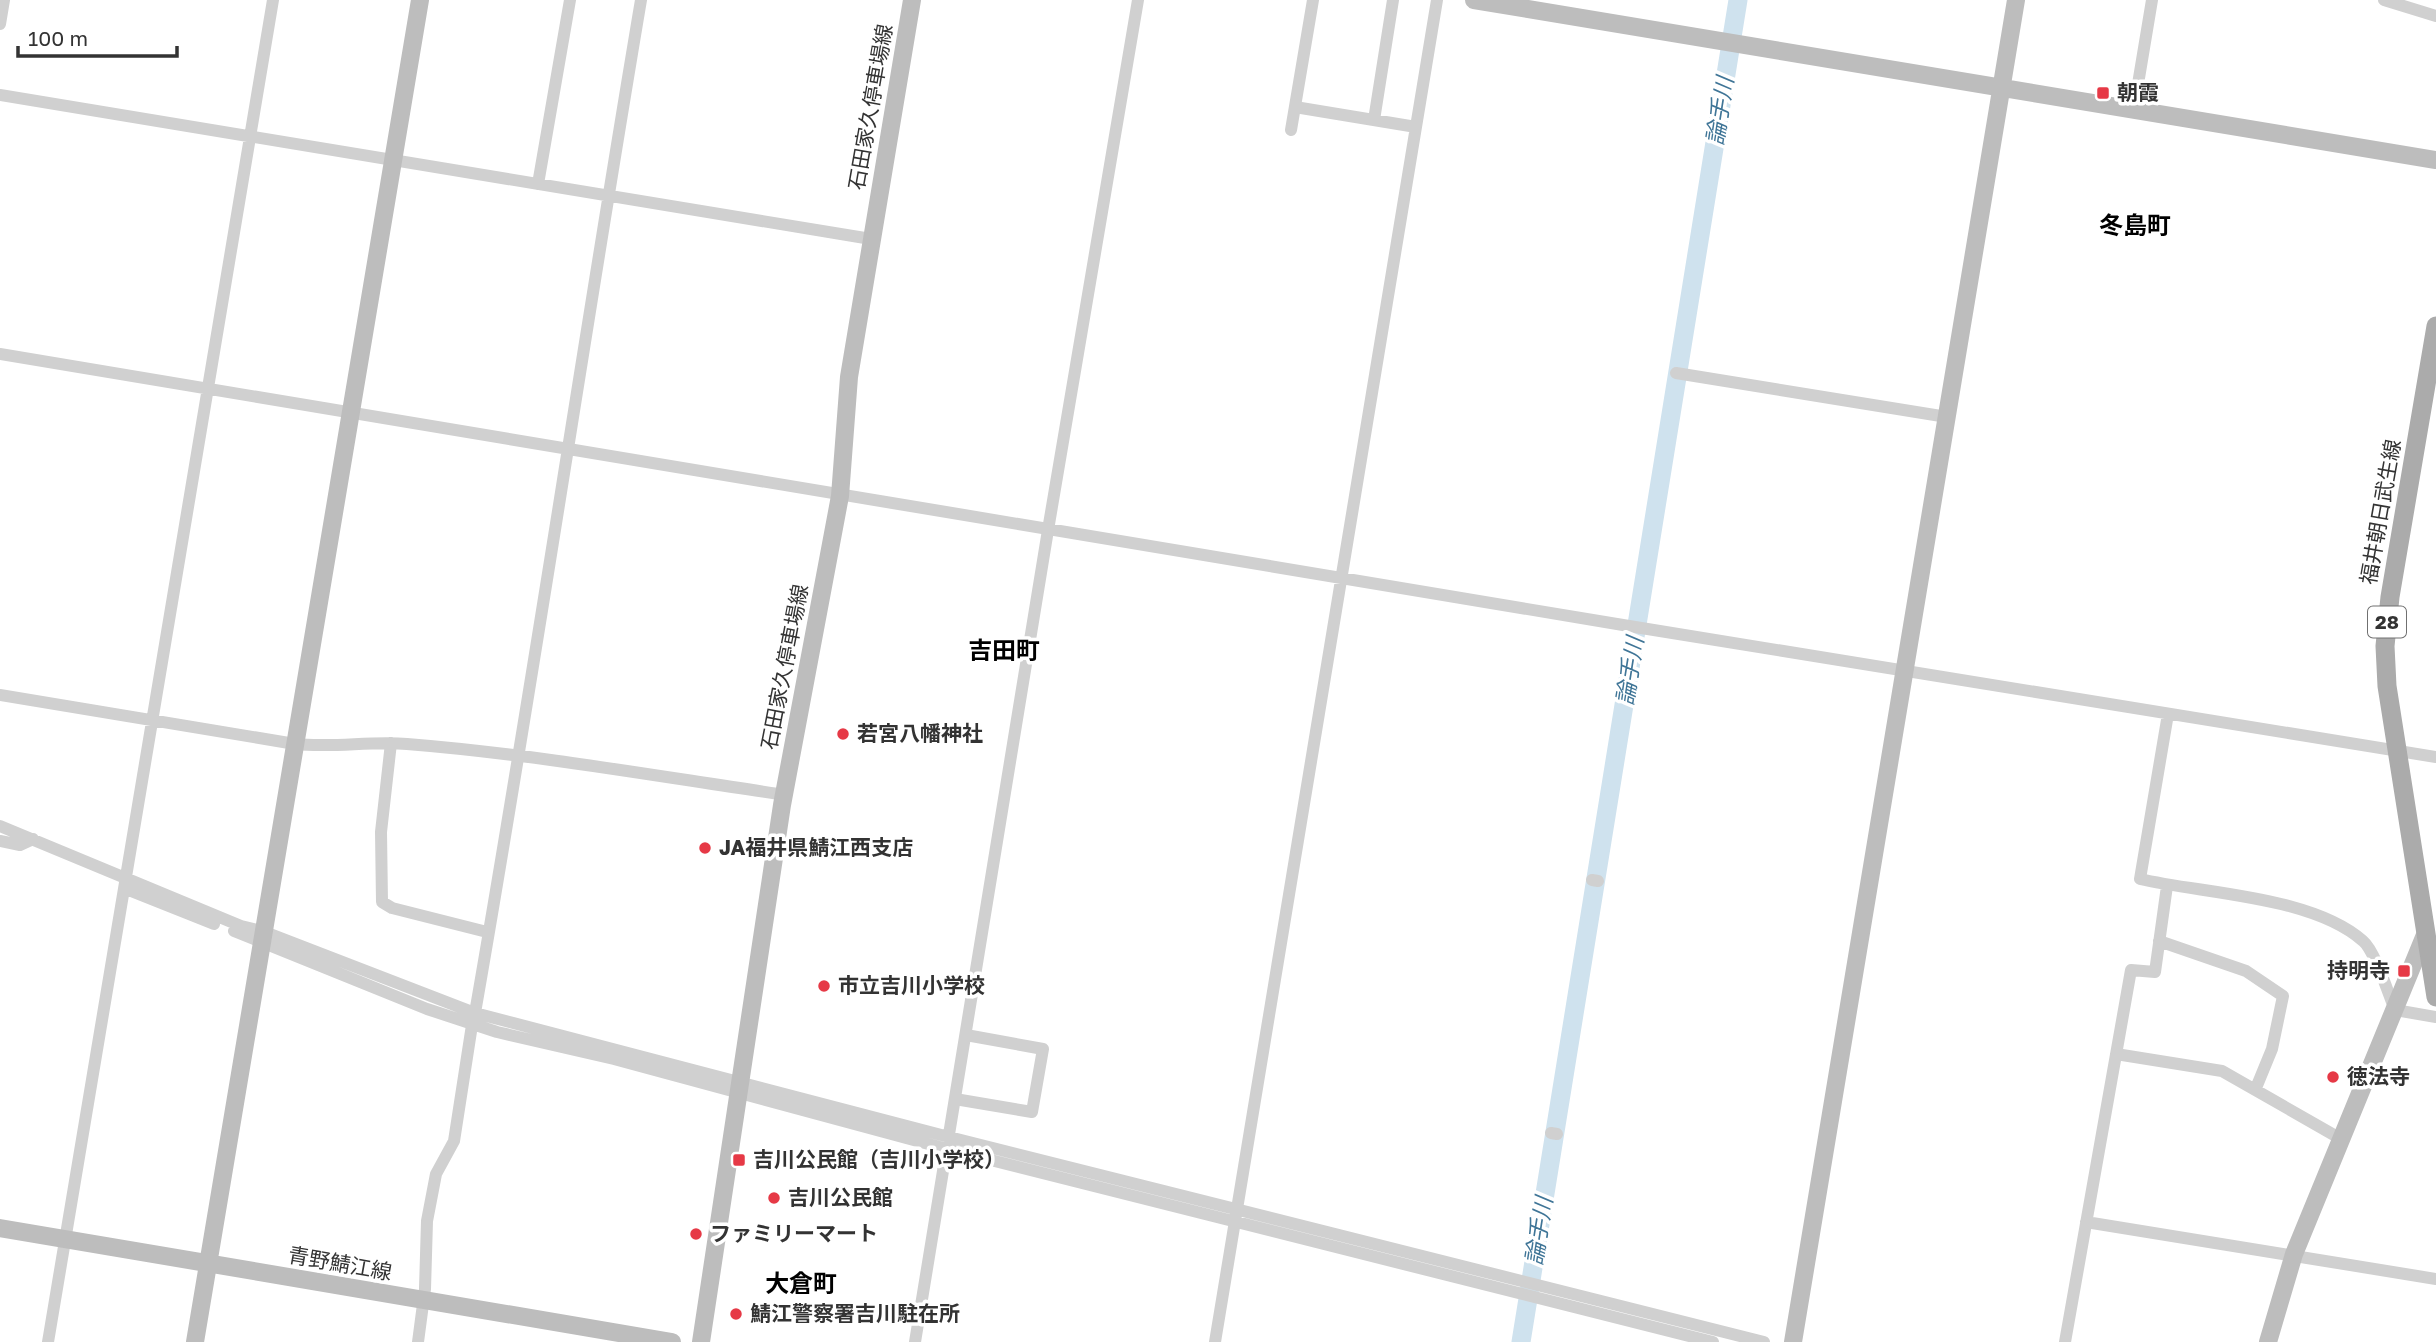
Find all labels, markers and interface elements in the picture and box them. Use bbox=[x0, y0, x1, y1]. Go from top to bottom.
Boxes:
scale bar bbox=[18, 14, 177, 58]
street label: 石田家久停車場線 bbox=[843, 22, 897, 192]
text: 100 m bbox=[28, 25, 88, 51]
water label: 論手川 bbox=[1700, 72, 1739, 147]
place label: 朝霞 bbox=[2117, 79, 2159, 105]
marker: 朝霞 bbox=[2095, 85, 2111, 101]
district label: 冬島町 bbox=[2099, 210, 2171, 239]
street label: 福井朝日武生線 bbox=[2354, 437, 2406, 586]
street label: 石田家久停車場線 bbox=[755, 582, 813, 752]
road number: 28 bbox=[2368, 607, 2406, 638]
water label: 論手川 bbox=[1610, 632, 1649, 707]
district label: 吉田町 bbox=[968, 635, 1040, 664]
place label: 若宮八幡神社 bbox=[857, 720, 983, 746]
marker: 若宮八幡神社 bbox=[835, 726, 851, 742]
place label: JA福井県鯖江西支店 bbox=[719, 834, 913, 860]
marker: JA福井県鯖江西支店 bbox=[697, 840, 713, 856]
place label: 持明寺 bbox=[2327, 957, 2390, 983]
marker: 持明寺 bbox=[2396, 963, 2412, 979]
place label: 市立吉川小学校 bbox=[838, 972, 985, 998]
marker: 市立吉川小学校 bbox=[816, 978, 832, 994]
place label: 徳法寺 bbox=[2347, 1063, 2410, 1089]
marker: 徳法寺 bbox=[2325, 1069, 2341, 1085]
place label: 吉川公民館（吉川小学校） bbox=[753, 1146, 1005, 1172]
marker: 吉川公民館（吉川小学校） bbox=[731, 1152, 747, 1168]
place label: 吉川公民館 bbox=[788, 1184, 893, 1210]
marker: 吉川公民館 bbox=[766, 1190, 782, 1206]
water label: 論手川 bbox=[1519, 1192, 1558, 1267]
place label: ファミリーマート bbox=[710, 1220, 878, 1246]
marker: ファミリーマート bbox=[688, 1226, 704, 1242]
street label: 青野鯖江線 bbox=[286, 1241, 394, 1285]
district label: 大倉町 bbox=[765, 1268, 837, 1297]
place label: 鯖江警察署吉川駐在所 bbox=[750, 1300, 960, 1326]
marker: 鯖江警察署吉川駐在所 bbox=[728, 1306, 744, 1322]

